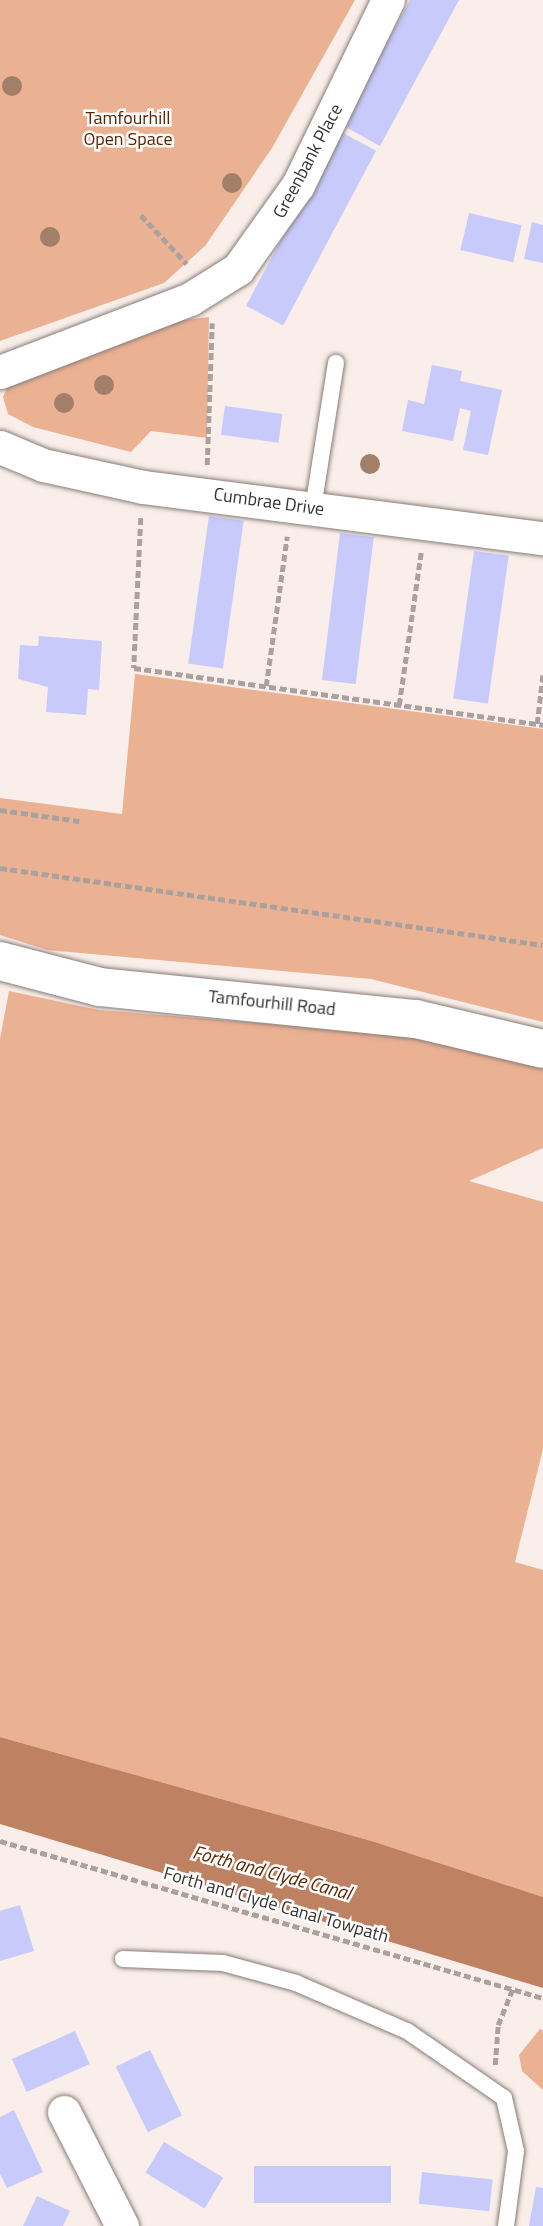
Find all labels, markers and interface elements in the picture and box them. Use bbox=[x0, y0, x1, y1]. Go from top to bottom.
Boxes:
street label: Greenbank Place bbox=[269, 100, 347, 222]
park label: Tamfourhill Open Space bbox=[83, 108, 173, 150]
street label: Cumbrae Drive bbox=[212, 484, 326, 520]
street label: Tamfourhill Road bbox=[207, 986, 337, 1020]
water label: Forth and Clyde Canal bbox=[190, 1840, 354, 1904]
street label: Forth and Clyde Canal Towpath bbox=[161, 1862, 391, 1948]

